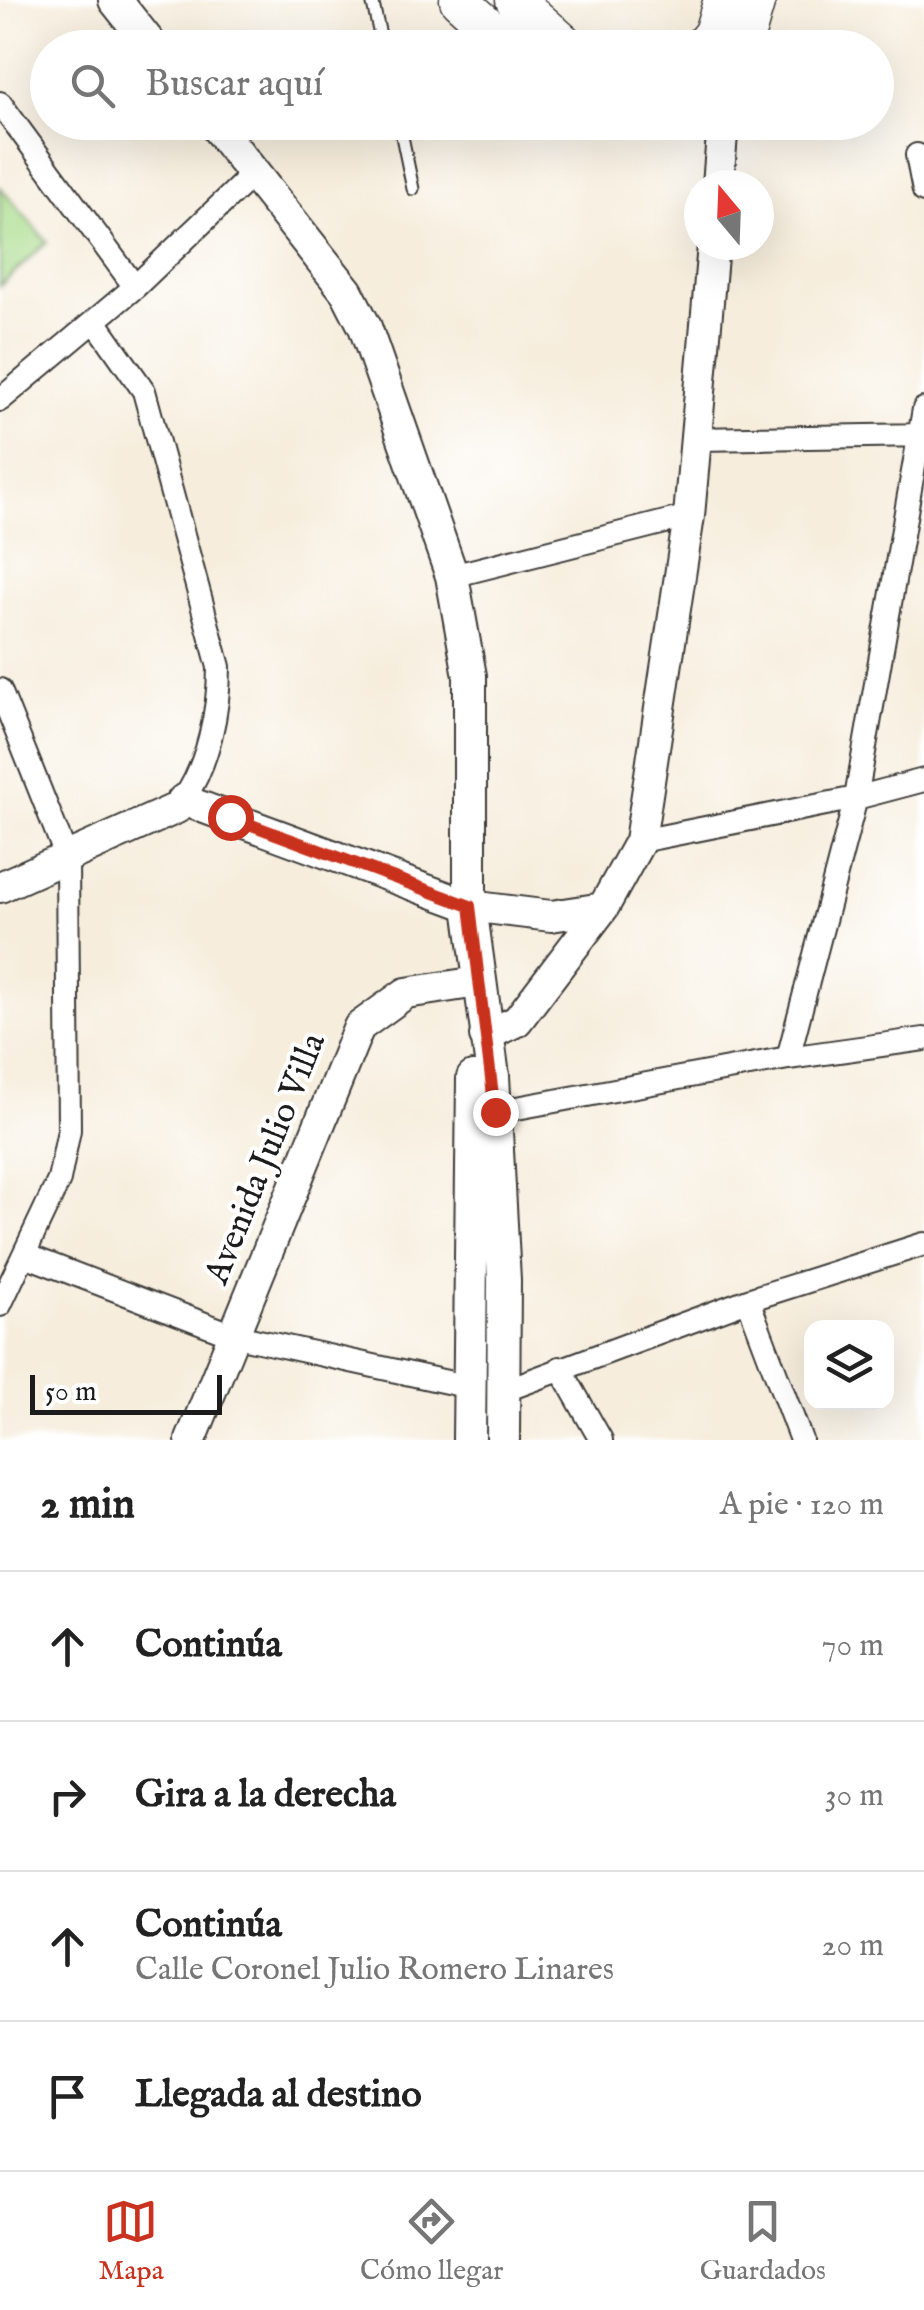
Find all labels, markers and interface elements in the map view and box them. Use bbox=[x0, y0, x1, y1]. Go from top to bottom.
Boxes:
search box bbox=[30, 30, 894, 140]
icon: search bbox=[65, 58, 120, 113]
text: Buscar aquí bbox=[145, 61, 323, 109]
north arrow bbox=[684, 170, 774, 260]
route start bbox=[208, 795, 254, 841]
street label: Avenida Julio Villa bbox=[195, 1026, 337, 1292]
route end bbox=[473, 1090, 519, 1136]
map controls bbox=[804, 1320, 894, 1410]
button: layers bbox=[804, 1320, 894, 1410]
scale bar bbox=[30, 1370, 222, 1414]
text: 50 m bbox=[45, 1375, 97, 1410]
text: 2 min bbox=[40, 1479, 135, 1532]
text: A pie · 120 m bbox=[720, 1485, 884, 1526]
icon: ahead bbox=[40, 1619, 95, 1674]
text: Continúa bbox=[135, 1622, 282, 1670]
text: 70 m bbox=[822, 1626, 884, 1667]
icon: right bbox=[40, 1769, 95, 1824]
text: Gira a la derecha bbox=[135, 1772, 396, 1820]
text: 30 m bbox=[825, 1776, 884, 1817]
text: Continúa bbox=[135, 1902, 282, 1950]
icon: ahead bbox=[40, 1919, 95, 1974]
text: 20 m bbox=[822, 1926, 884, 1967]
text: Calle Coronel Julio Romero Linares bbox=[135, 1950, 614, 1991]
icon: arrive bbox=[40, 2069, 95, 2124]
text: Llegada al destino bbox=[135, 2072, 422, 2120]
tab: Mapa bbox=[98, 2194, 164, 2289]
tab: Cómo llegar bbox=[360, 2194, 504, 2289]
tab: Guardados bbox=[700, 2194, 826, 2289]

